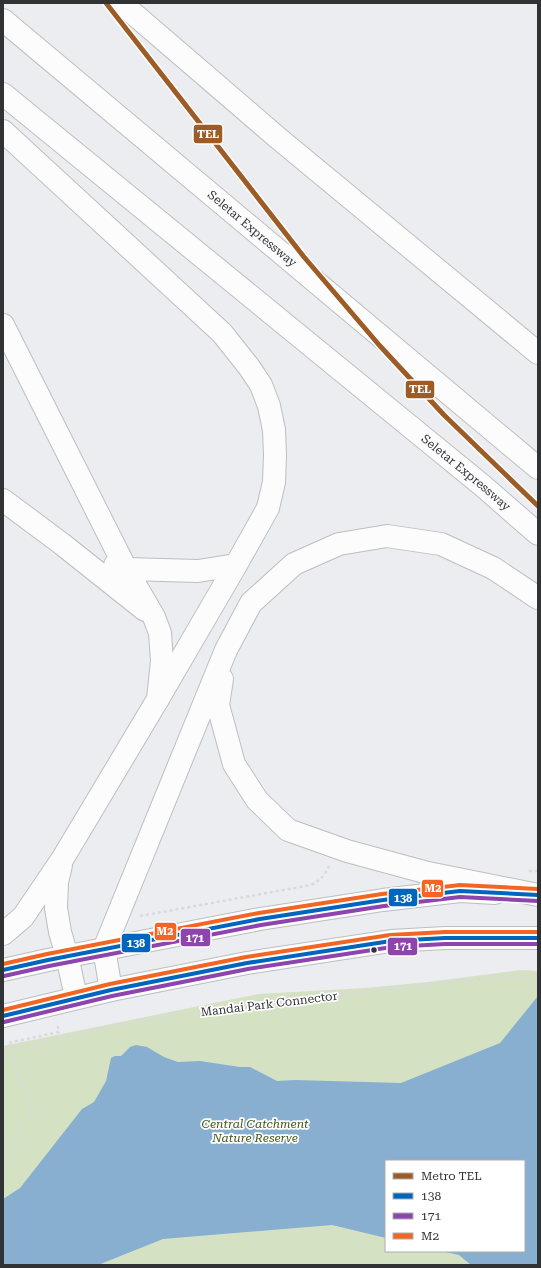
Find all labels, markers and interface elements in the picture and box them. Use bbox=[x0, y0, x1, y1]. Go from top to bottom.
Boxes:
line badge: TEL bbox=[193, 124, 223, 144]
text: TEL bbox=[197, 128, 219, 141]
street label: Seletar Expressway bbox=[205, 187, 300, 270]
line badge: TEL bbox=[405, 380, 435, 399]
text: TEL bbox=[409, 383, 431, 396]
street label: Seletar Expressway bbox=[419, 432, 514, 514]
line badge: M2 bbox=[421, 879, 444, 898]
text: M2 bbox=[425, 882, 441, 895]
line badge: 138 bbox=[388, 888, 418, 907]
text: 138 bbox=[394, 892, 412, 905]
line badge: M2 bbox=[154, 922, 177, 941]
text: M2 bbox=[157, 925, 173, 938]
line badge: 171 bbox=[180, 928, 211, 947]
text: 171 bbox=[186, 932, 204, 945]
line badge: 138 bbox=[121, 933, 151, 953]
text: 138 bbox=[127, 937, 145, 950]
line badge: 171 bbox=[387, 937, 418, 956]
text: 171 bbox=[394, 940, 412, 953]
unlabelled marker bbox=[369, 945, 379, 955]
street label: Mandai Park Connector bbox=[200, 989, 338, 1019]
park label: Central Catchment Nature Reserve bbox=[201, 1117, 309, 1145]
legend bbox=[385, 1160, 525, 1252]
text: Metro TEL bbox=[421, 1169, 482, 1183]
text: 138 bbox=[421, 1189, 441, 1203]
text: 171 bbox=[421, 1209, 441, 1223]
text: M2 bbox=[421, 1229, 439, 1243]

